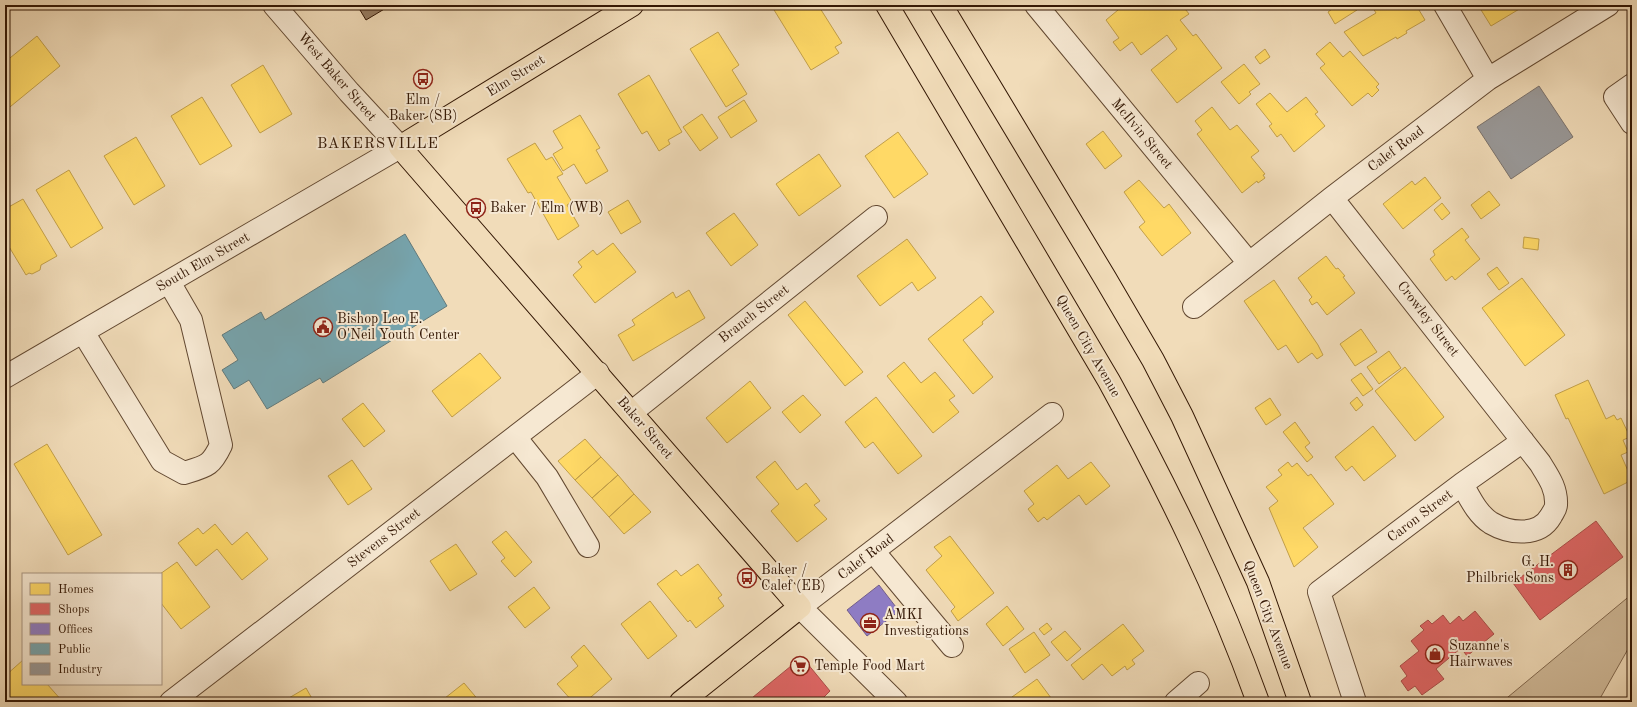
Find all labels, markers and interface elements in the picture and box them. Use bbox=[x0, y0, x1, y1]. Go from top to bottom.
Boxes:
street label: West Baker Street bbox=[295, 30, 379, 124]
street label: Elm Street bbox=[484, 53, 548, 99]
bus stop icon: Elm / Baker (SB) bbox=[412, 68, 434, 90]
place label: Elm / Baker (SB) bbox=[389, 93, 457, 123]
street label: McIlvin Street bbox=[1109, 96, 1175, 172]
street label: Calef Road bbox=[1365, 123, 1427, 175]
district label: BAKERSVILLE bbox=[317, 137, 439, 152]
bus stop icon: Baker / Elm (WB) bbox=[465, 197, 487, 219]
place label: Baker / Elm (WB) bbox=[490, 201, 604, 215]
street label: South Elm Street bbox=[154, 230, 252, 294]
street label: Crowley Street bbox=[1394, 279, 1462, 359]
street label: Branch Street bbox=[716, 282, 792, 346]
street label: Queen City Avenue bbox=[1053, 292, 1123, 400]
place label: Bishop Leo E. O'Neil Youth Center bbox=[337, 312, 460, 342]
public building icon: Bishop Leo E. O'Neil Youth Center bbox=[312, 316, 334, 338]
street label: Baker Street bbox=[614, 394, 676, 462]
street label: Caron Street bbox=[1385, 487, 1455, 545]
street label: Stevens Street bbox=[345, 505, 423, 571]
street label: Calef Road bbox=[835, 531, 897, 583]
place label: G. H. Philbrick Sons bbox=[1466, 555, 1554, 585]
street label: Queen City Avenue bbox=[1241, 559, 1295, 671]
building icon: G. H. Philbrick Sons bbox=[1557, 559, 1579, 581]
place label: Baker / Calef (EB) bbox=[761, 563, 826, 593]
bus stop icon: Baker / Calef (EB) bbox=[736, 567, 758, 589]
legend bbox=[22, 573, 162, 685]
text: Homes bbox=[58, 584, 94, 596]
text: Shops bbox=[58, 604, 89, 616]
place label: AMKI Investigations bbox=[884, 608, 969, 638]
office icon: AMKI Investigations bbox=[859, 612, 881, 634]
text: Offices bbox=[58, 624, 93, 636]
place label: Suzanne's Hairwaves bbox=[1449, 639, 1513, 669]
shop icon: Suzanne's Hairwaves bbox=[1424, 643, 1446, 665]
text: Public bbox=[58, 644, 90, 656]
supermarket icon: Temple Food Mart bbox=[789, 655, 811, 677]
place label: Temple Food Mart bbox=[814, 659, 925, 673]
text: Industry bbox=[58, 664, 103, 676]

